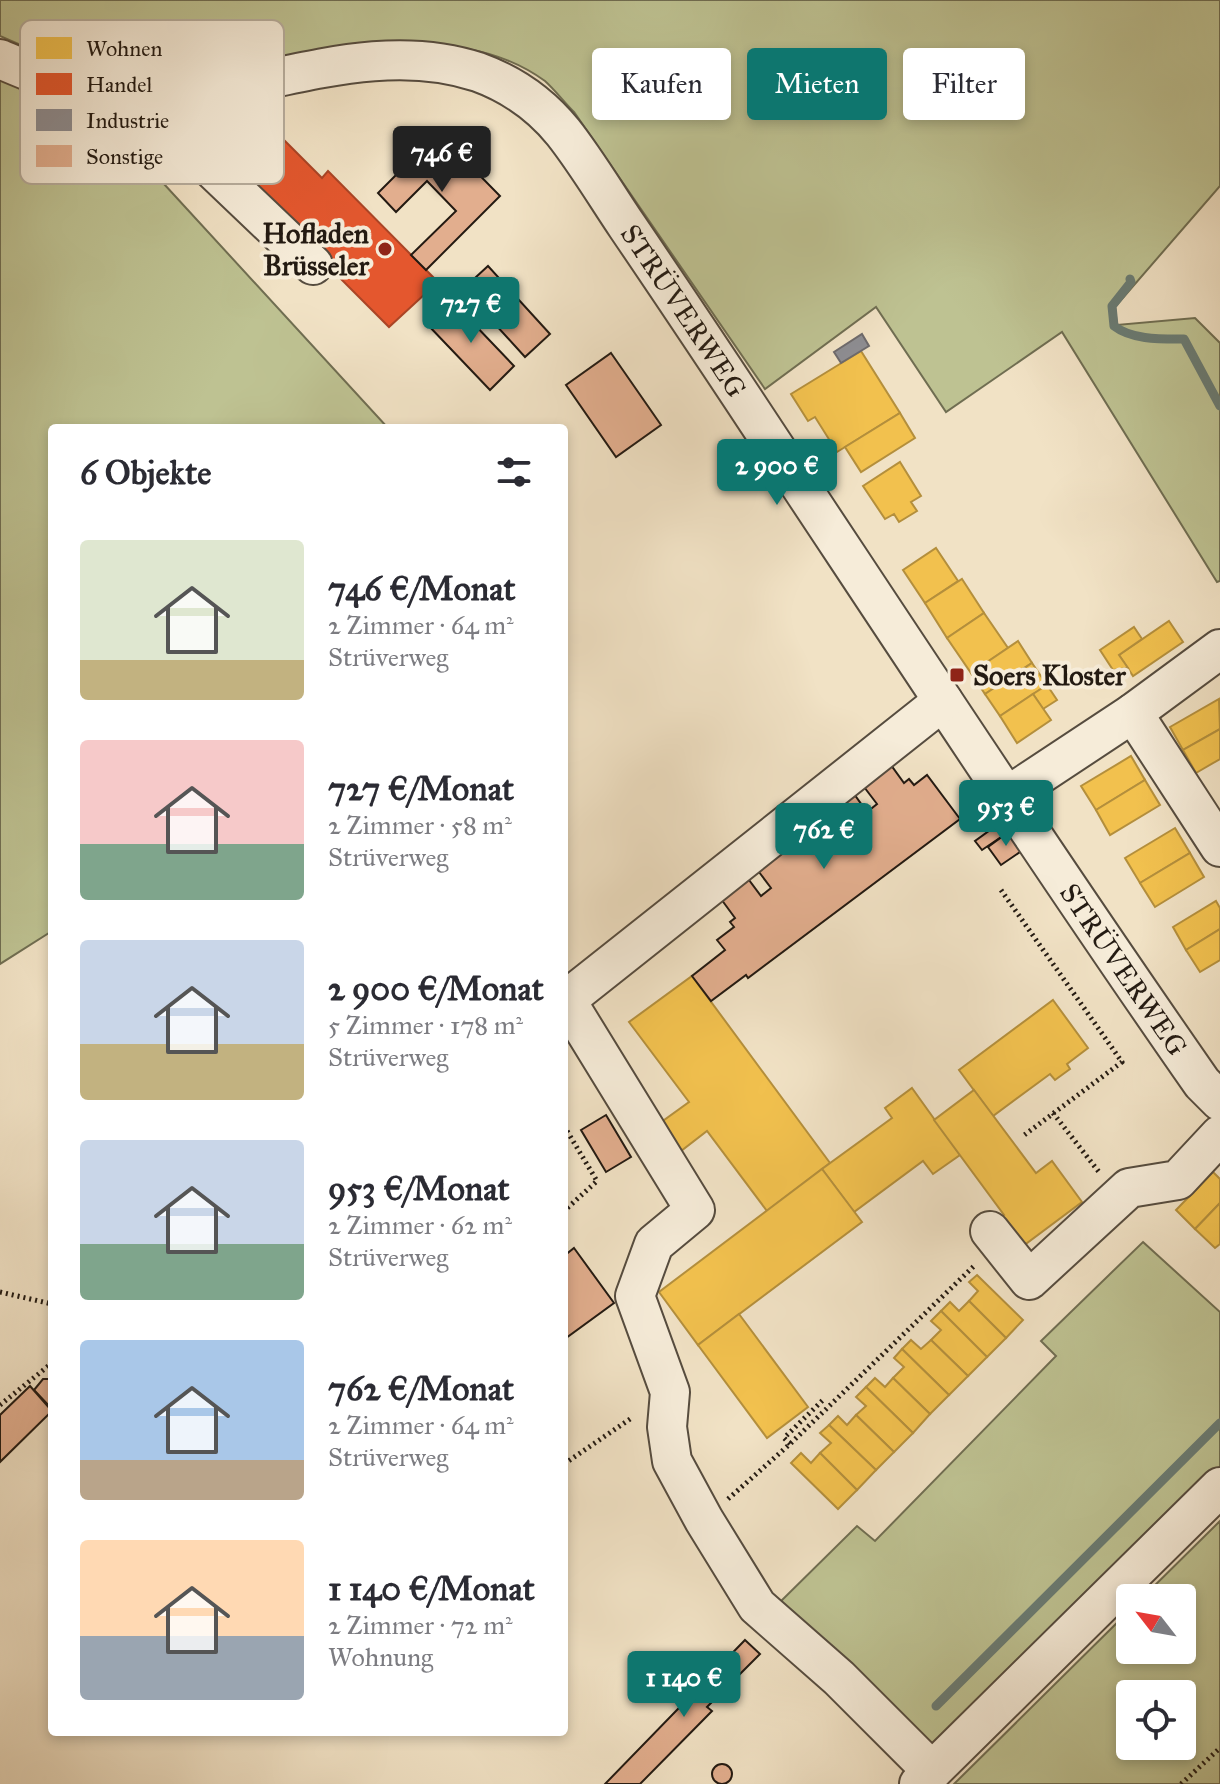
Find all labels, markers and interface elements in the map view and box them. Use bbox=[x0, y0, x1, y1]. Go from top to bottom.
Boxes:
legend bbox=[20, 20, 284, 184]
text: Wohnen bbox=[86, 35, 162, 62]
chip: Kaufen bbox=[592, 48, 731, 120]
chip: Mieten bbox=[747, 48, 887, 120]
chip: Filter bbox=[903, 48, 1025, 120]
text: Handel bbox=[86, 71, 152, 98]
text: Industrie bbox=[86, 107, 169, 134]
pin: 746 € bbox=[386, 126, 498, 194]
text: 746 € bbox=[411, 136, 473, 168]
text: Sonstige bbox=[86, 143, 163, 170]
place label: Hofladen Brüsseler bbox=[262, 216, 369, 283]
street label: STRÜVERWEG bbox=[613, 217, 755, 404]
marker: Hofladen Brüsseler bbox=[376, 240, 394, 258]
pin: 727 € bbox=[415, 277, 527, 345]
text: 727 € bbox=[440, 287, 502, 319]
pin: 2 900 € bbox=[703, 439, 851, 507]
text: 2 900 € bbox=[735, 449, 819, 481]
icon: filters bbox=[492, 450, 536, 494]
text: 6 Objekte bbox=[80, 452, 211, 493]
text: 746 €/Monat bbox=[328, 568, 516, 609]
icon: home bbox=[144, 572, 240, 668]
text: 2 Zimmer · 64 m² bbox=[328, 609, 514, 641]
text: Strüverweg bbox=[328, 641, 449, 673]
place label: Soers Kloster bbox=[973, 658, 1126, 693]
marker: Soers Kloster bbox=[948, 666, 966, 684]
text: 727 €/Monat bbox=[328, 768, 514, 809]
icon: home bbox=[144, 772, 240, 868]
pin: 953 € bbox=[950, 780, 1062, 848]
text: 953 € bbox=[977, 790, 1035, 822]
pin: 762 € bbox=[768, 803, 880, 871]
text: 2 Zimmer · 58 m² bbox=[328, 809, 512, 841]
text: 762 € bbox=[793, 813, 855, 845]
text: Strüverweg bbox=[328, 841, 449, 873]
street label: STRÜVERWEG bbox=[1053, 876, 1195, 1062]
text: 2 900 €/Monat bbox=[328, 968, 544, 1009]
icon: home bbox=[144, 972, 240, 1068]
text: 5 Zimmer · 178 m² bbox=[328, 1009, 523, 1041]
text: Strüverweg bbox=[328, 1041, 449, 1073]
text: 953 €/Monat bbox=[328, 1168, 510, 1209]
icon: home bbox=[144, 1172, 240, 1268]
text: 2 Zimmer · 62 m² bbox=[328, 1209, 512, 1241]
text: Strüverweg bbox=[328, 1241, 449, 1273]
text: 762 €/Monat bbox=[328, 1368, 514, 1409]
icon: home bbox=[144, 1372, 240, 1468]
text: 2 Zimmer · 64 m² bbox=[328, 1409, 514, 1441]
text: Strüverweg bbox=[328, 1441, 449, 1473]
text: 1 140 €/Monat bbox=[328, 1568, 535, 1609]
icon: home bbox=[144, 1572, 240, 1668]
north arrow bbox=[1116, 1584, 1196, 1664]
map controls bbox=[1116, 1584, 1196, 1760]
text: 2 Zimmer · 72 m² bbox=[328, 1609, 513, 1641]
text: Wohnung bbox=[328, 1641, 433, 1673]
pin: 1 140 € bbox=[610, 1651, 758, 1719]
text: 1 140 € bbox=[645, 1661, 723, 1693]
button: locate bbox=[1116, 1680, 1196, 1760]

